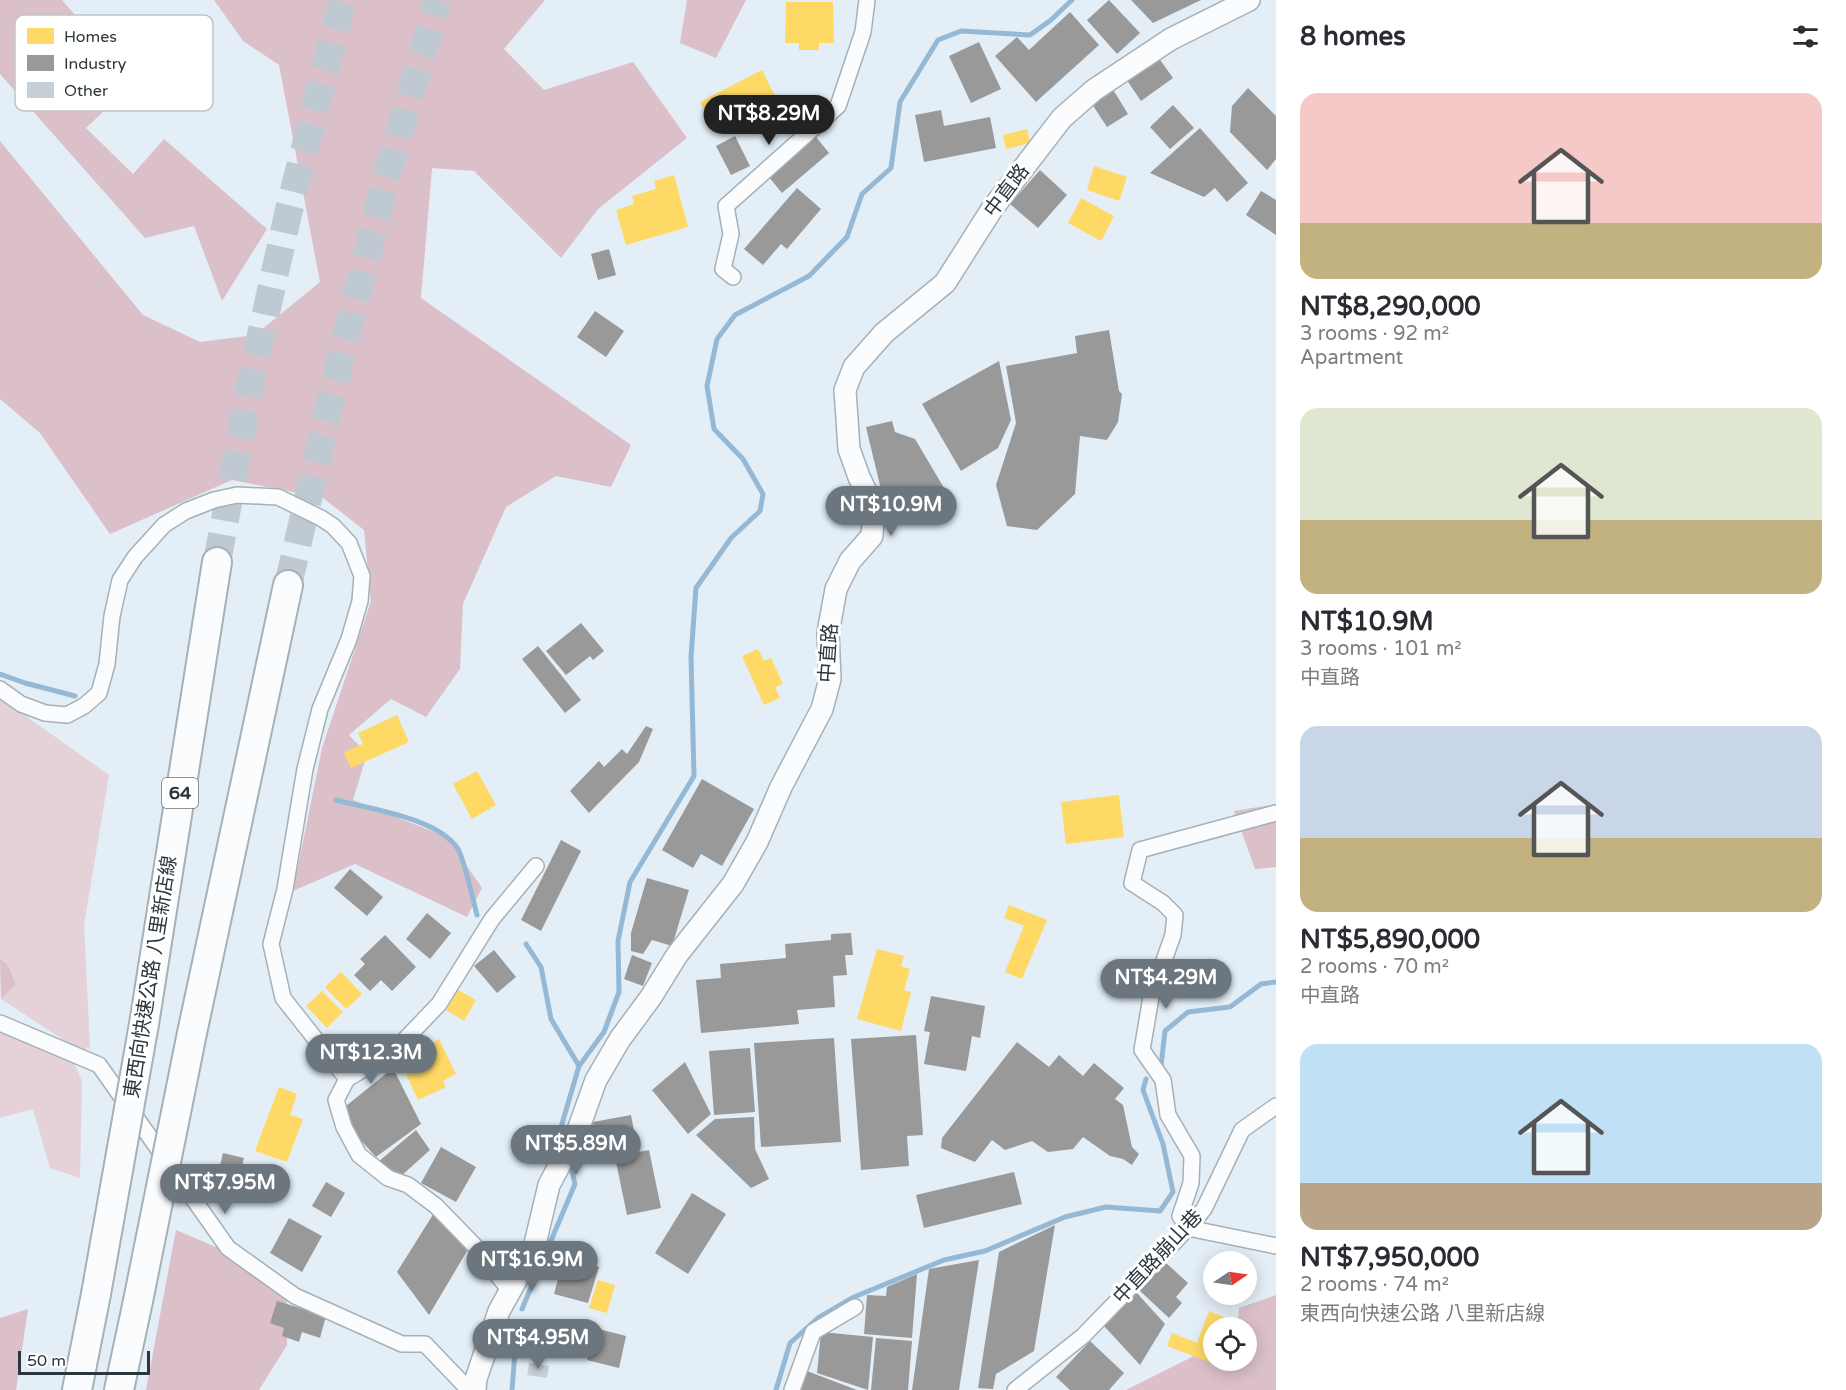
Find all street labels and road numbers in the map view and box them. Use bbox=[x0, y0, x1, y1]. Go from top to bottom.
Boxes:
street label: 中直路 bbox=[979, 160, 1035, 222]
street label: 中直路 bbox=[815, 622, 843, 684]
road number: 64 bbox=[162, 778, 198, 808]
street label: 東西向快速公路 八里新店線 bbox=[120, 854, 182, 1100]
street label: 中直路崩山巷 bbox=[1108, 1205, 1208, 1309]

